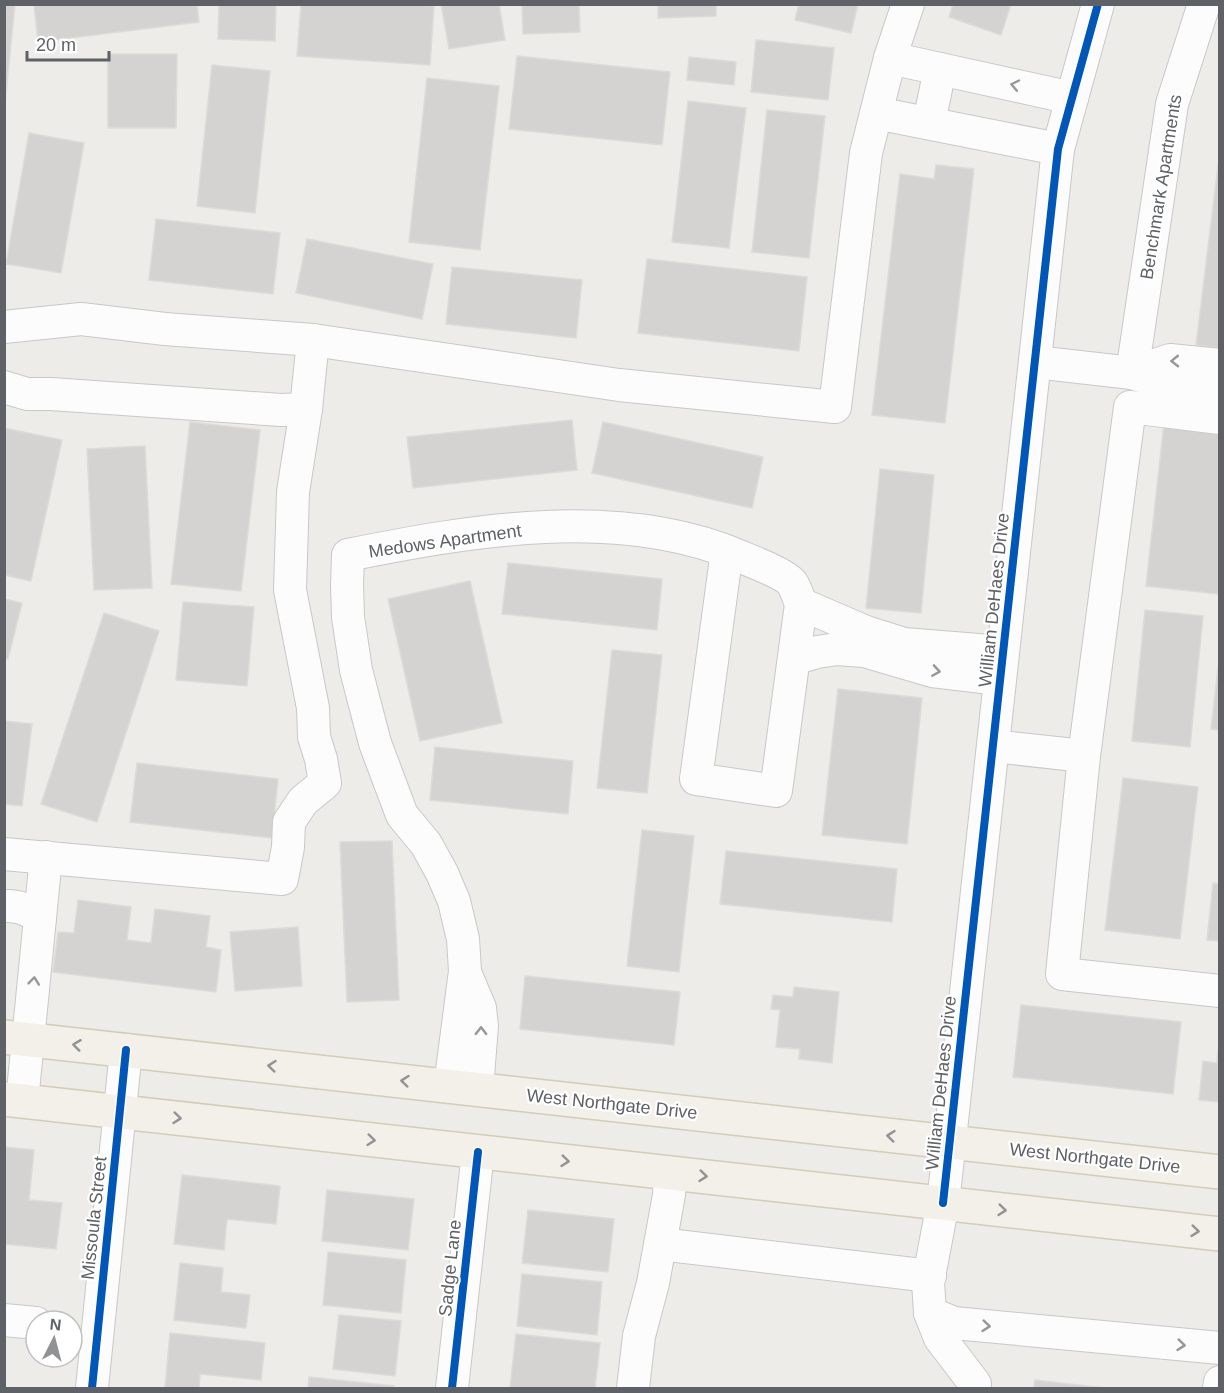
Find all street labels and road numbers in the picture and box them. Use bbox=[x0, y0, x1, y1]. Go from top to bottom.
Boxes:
street label: Benchmark Apartments bbox=[1136, 93, 1186, 281]
street label: William DeHaes Drive bbox=[975, 512, 1013, 688]
street label: Medows Apartment bbox=[367, 520, 523, 562]
street label: William DeHaes Drive bbox=[922, 995, 960, 1171]
street label: West Northgate Drive bbox=[526, 1085, 698, 1123]
street label: West Northgate Drive bbox=[1009, 1139, 1181, 1177]
street label: Missoula Street bbox=[78, 1155, 110, 1281]
street label: Sadge Lane bbox=[435, 1219, 465, 1317]

